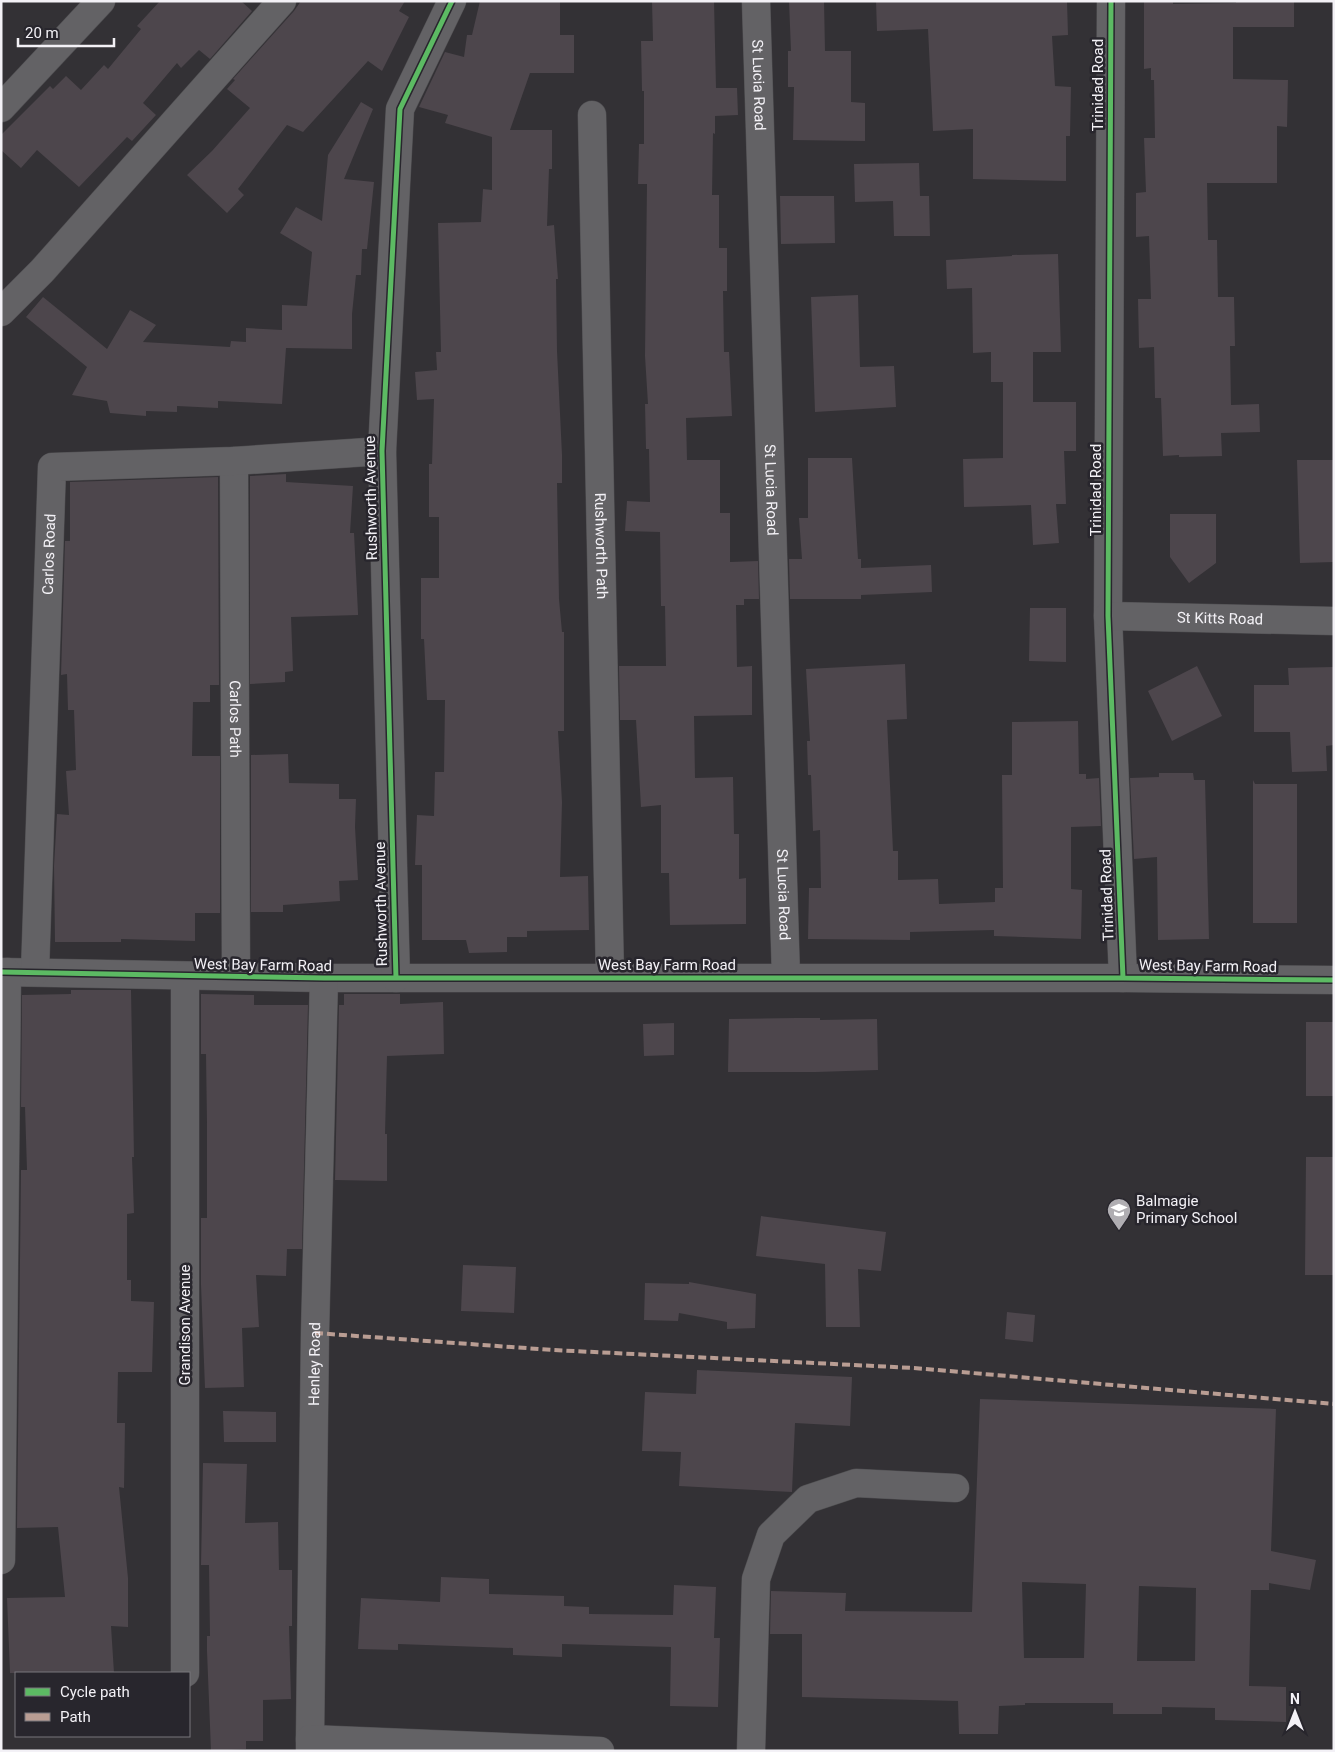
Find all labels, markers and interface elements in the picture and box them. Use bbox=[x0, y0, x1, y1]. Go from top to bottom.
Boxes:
scale bar bbox=[18, 15, 114, 47]
text: 20 m bbox=[25, 24, 59, 42]
street label: St Lucia Road bbox=[748, 39, 769, 131]
street label: Trinidad Road bbox=[1089, 39, 1107, 131]
street label: Rushworth Avenue bbox=[361, 435, 381, 561]
street label: St Lucia Road bbox=[761, 444, 781, 536]
street label: Trinidad Road bbox=[1087, 444, 1105, 536]
street label: Rushworth Path bbox=[591, 492, 611, 599]
street label: Carlos Road bbox=[39, 513, 59, 595]
street label: St Kitts Road bbox=[1177, 609, 1263, 628]
street label: Carlos Path bbox=[226, 680, 244, 758]
street label: Rushworth Avenue bbox=[371, 841, 391, 967]
street label: St Lucia Road bbox=[773, 849, 794, 941]
street label: Trinidad Road bbox=[1096, 849, 1118, 941]
street label: West Bay Farm Road bbox=[194, 955, 332, 975]
street label: West Bay Farm Road bbox=[598, 956, 736, 974]
street label: West Bay Farm Road bbox=[1139, 956, 1277, 976]
place label: Balmagie Primary School bbox=[1136, 1192, 1237, 1227]
school or university icon: Balmagie Primary School bbox=[1106, 1197, 1132, 1231]
street label: Grandison Avenue bbox=[176, 1265, 194, 1385]
street label: Henley Road bbox=[305, 1322, 324, 1406]
legend bbox=[15, 1672, 190, 1737]
text: Cycle path bbox=[60, 1683, 130, 1701]
north arrow bbox=[1270, 1687, 1320, 1737]
text: N bbox=[1290, 1691, 1300, 1707]
text: Path bbox=[60, 1708, 91, 1726]

